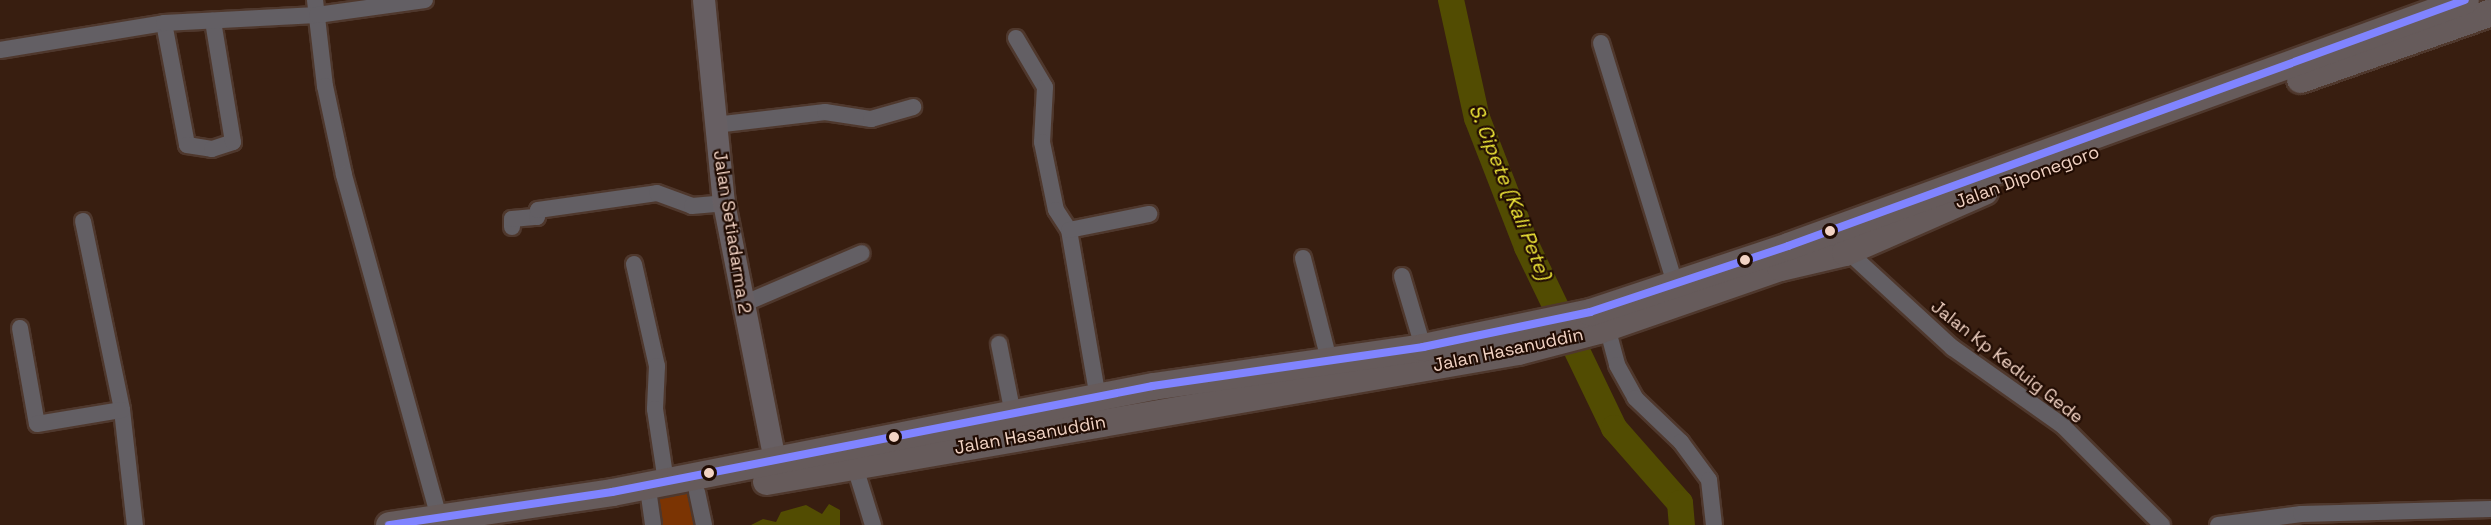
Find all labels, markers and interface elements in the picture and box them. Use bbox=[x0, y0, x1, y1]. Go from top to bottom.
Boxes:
water label: S. Cipete (Kali Pete) bbox=[1464, 101, 1556, 283]
street label: Jalan Diponegoro bbox=[1952, 141, 2102, 213]
street label: Jalan Setiadarma 2 bbox=[708, 149, 756, 315]
unlabelled marker bbox=[1824, 225, 1836, 237]
unlabelled marker bbox=[1739, 254, 1751, 266]
street label: Jalan Kp Keduig Gede bbox=[1926, 296, 2088, 428]
street label: Jalan Hasanuddin bbox=[1431, 323, 1585, 377]
street label: Jalan Hasanuddin bbox=[953, 411, 1107, 459]
unlabelled marker bbox=[888, 431, 900, 443]
unlabelled marker bbox=[703, 467, 715, 479]

